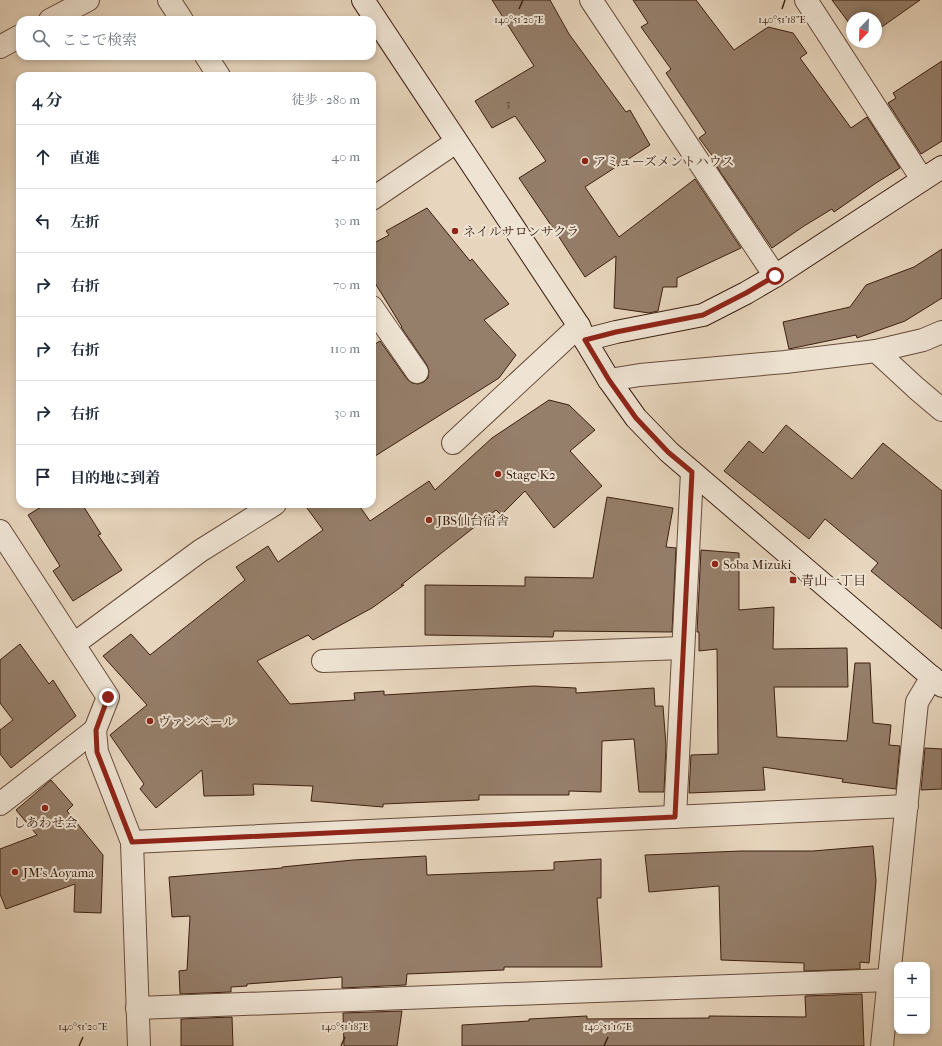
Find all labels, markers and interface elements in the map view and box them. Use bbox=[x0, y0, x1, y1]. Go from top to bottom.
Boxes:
north arrow bbox=[846, 12, 882, 48]
text: 140°51'20"E bbox=[494, 14, 544, 26]
text: 140°51'18"E bbox=[758, 14, 806, 26]
search box bbox=[16, 16, 376, 60]
icon: search bbox=[30, 27, 52, 49]
text: ここで検索 bbox=[62, 31, 137, 49]
text: 4 分 bbox=[32, 90, 63, 110]
text: 徒歩 · 280 m bbox=[292, 92, 360, 107]
house number: 3 bbox=[506, 97, 510, 110]
icon: ahead bbox=[32, 146, 54, 168]
text: 直進 bbox=[70, 149, 100, 167]
text: 40 m bbox=[332, 149, 360, 164]
place label: アミューズメントハウス bbox=[593, 154, 734, 169]
marker: アミューズメントハウス bbox=[580, 156, 590, 166]
icon: left bbox=[32, 210, 54, 232]
text: 左折 bbox=[70, 213, 100, 231]
text: 30 m bbox=[334, 213, 360, 228]
place label: ネイルサロンサクラ bbox=[463, 224, 579, 239]
marker: ネイルサロンサクラ bbox=[450, 226, 460, 236]
route start bbox=[766, 267, 784, 285]
icon: right bbox=[32, 274, 54, 296]
text: 右折 bbox=[70, 277, 100, 295]
text: 70 m bbox=[333, 277, 360, 292]
icon: right bbox=[32, 338, 54, 360]
text: 右折 bbox=[70, 341, 100, 359]
text: 110 m bbox=[330, 341, 360, 356]
icon: right bbox=[32, 402, 54, 424]
text: 右折 bbox=[70, 405, 100, 423]
text: 30 m bbox=[334, 405, 360, 420]
icon: arrive bbox=[32, 466, 54, 488]
place label: Stage K2 bbox=[506, 467, 556, 482]
text: 目的地に到着 bbox=[70, 469, 160, 487]
marker: Stage K2 bbox=[493, 469, 503, 479]
place label: JBS仙台宿舎 bbox=[436, 513, 509, 528]
marker: JBS仙台宿舎 bbox=[424, 515, 434, 525]
place label: Soba Mizuki bbox=[723, 557, 791, 572]
marker: Soba Mizuki bbox=[710, 559, 720, 569]
place label: 青山一丁目 bbox=[801, 573, 866, 588]
marker: 青山一丁目 bbox=[788, 575, 798, 585]
route end bbox=[99, 688, 117, 706]
place label: ヴァンベール bbox=[158, 714, 236, 729]
marker: ヴァンベール bbox=[145, 716, 155, 726]
marker: しあわせ会 bbox=[40, 803, 50, 813]
place label: しあわせ会 bbox=[12, 815, 78, 830]
place label: JM's Aoyama bbox=[22, 865, 95, 880]
marker: JM's Aoyama bbox=[10, 867, 20, 877]
map controls bbox=[894, 962, 930, 1034]
button: + bbox=[894, 962, 930, 998]
button: − bbox=[894, 998, 930, 1034]
text: 140°51'20"E bbox=[58, 1021, 108, 1033]
text: 140°51'18"E bbox=[321, 1021, 369, 1033]
text: 140°51'16"E bbox=[584, 1021, 632, 1033]

